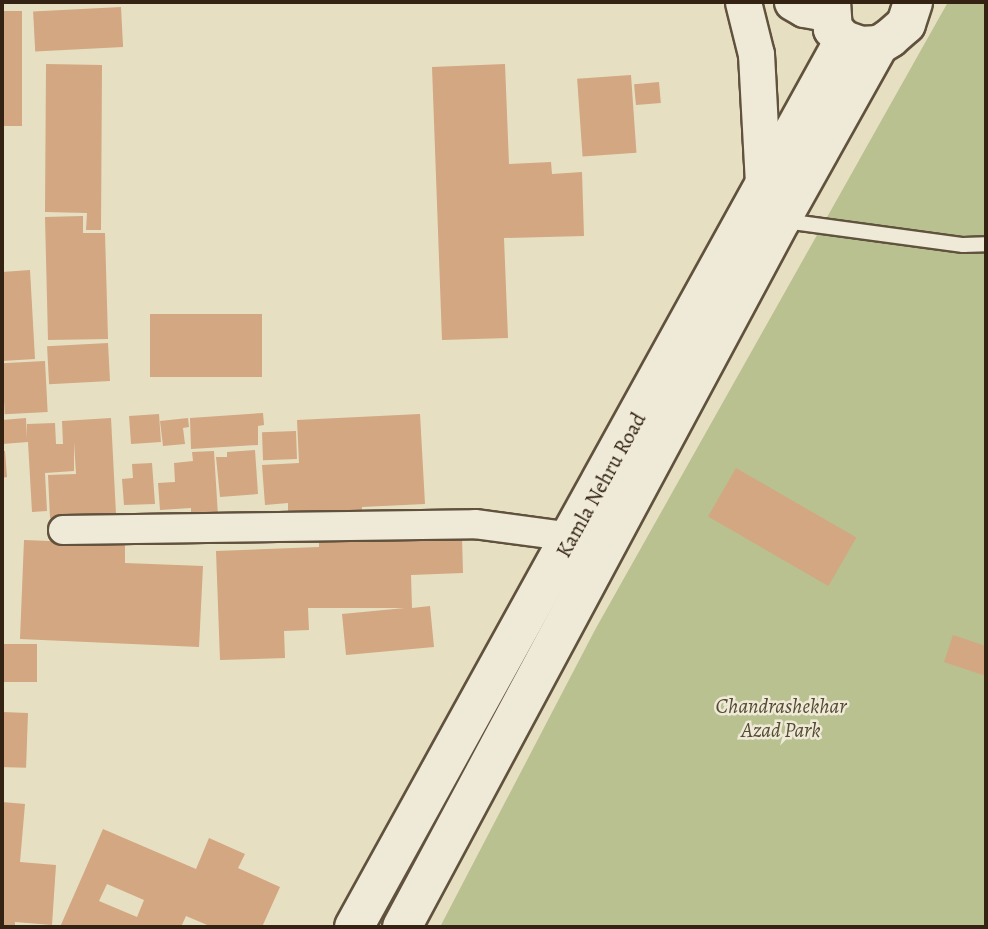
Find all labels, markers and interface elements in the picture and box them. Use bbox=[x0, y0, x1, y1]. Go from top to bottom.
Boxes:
street label: Kamla Nehru Road bbox=[551, 408, 651, 562]
park label: Chandrashekhar Azad Park bbox=[716, 693, 846, 743]

